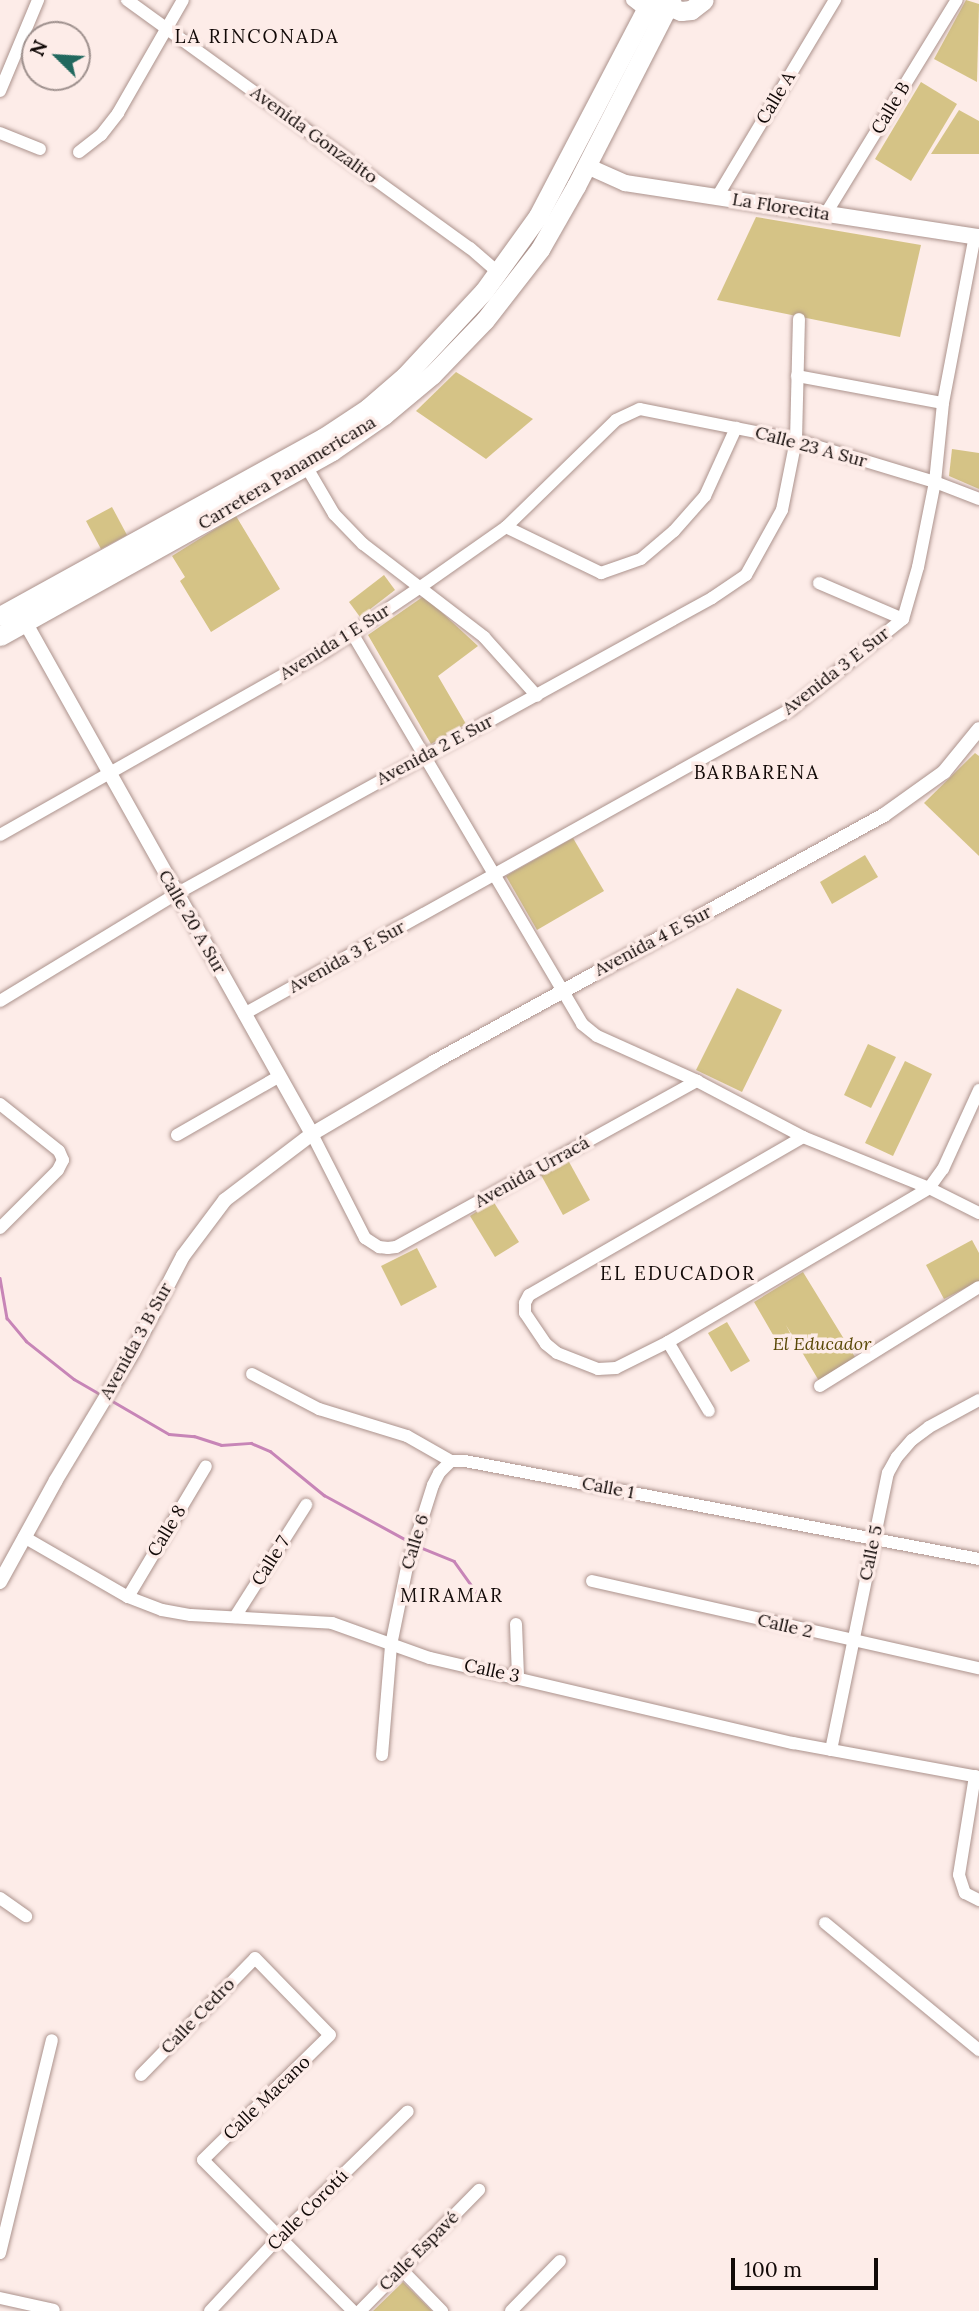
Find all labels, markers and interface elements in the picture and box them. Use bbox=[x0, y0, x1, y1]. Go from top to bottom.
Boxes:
north arrow bbox=[21, 21, 91, 91]
district label: LA RINCONADA bbox=[176, 26, 338, 48]
text: N bbox=[25, 37, 53, 60]
street label: Calle A bbox=[752, 68, 800, 128]
street label: Calle B bbox=[867, 78, 915, 138]
street label: Avenida Gonzalito bbox=[246, 82, 382, 188]
street label: La Florecita bbox=[731, 189, 831, 225]
street label: Carretera Panamericana bbox=[194, 411, 380, 535]
street label: Calle 23 A Sur bbox=[753, 422, 869, 472]
street label: Avenida 1 E Sur bbox=[276, 599, 394, 685]
street label: Avenida 3 E Sur bbox=[778, 623, 894, 719]
street label: Avenida 2 E Sur bbox=[373, 710, 497, 790]
district label: BARBARENA bbox=[695, 762, 819, 784]
street label: Calle 20 A Sur bbox=[154, 866, 230, 978]
street label: Avenida 4 E Sur bbox=[591, 901, 715, 981]
street label: Avenida 3 E Sur bbox=[285, 916, 409, 998]
street label: Avenida Urracá bbox=[471, 1132, 593, 1212]
district label: EL EDUCADOR bbox=[601, 1263, 755, 1285]
street label: Avenida 3 B Sur bbox=[95, 1279, 177, 1403]
park label: El Educador bbox=[773, 1333, 871, 1355]
street label: Calle 1 bbox=[580, 1472, 636, 1504]
street label: Calle 8 bbox=[143, 1501, 191, 1561]
street label: Calle 6 bbox=[396, 1512, 434, 1572]
street label: Calle 5 bbox=[855, 1523, 887, 1583]
street label: Calle 7 bbox=[247, 1532, 295, 1590]
district label: MIRAMAR bbox=[401, 1585, 503, 1607]
street label: Calle 2 bbox=[755, 1609, 815, 1643]
street label: Calle 3 bbox=[462, 1655, 522, 1687]
street label: Calle Cedro bbox=[156, 1973, 240, 2059]
street label: Calle Macano bbox=[219, 2051, 315, 2145]
street label: Calle Corotú bbox=[263, 2165, 353, 2255]
street label: Calle Espavé bbox=[375, 2207, 463, 2295]
scale bar bbox=[734, 2244, 881, 2288]
text: 100 m bbox=[744, 2256, 802, 2283]

